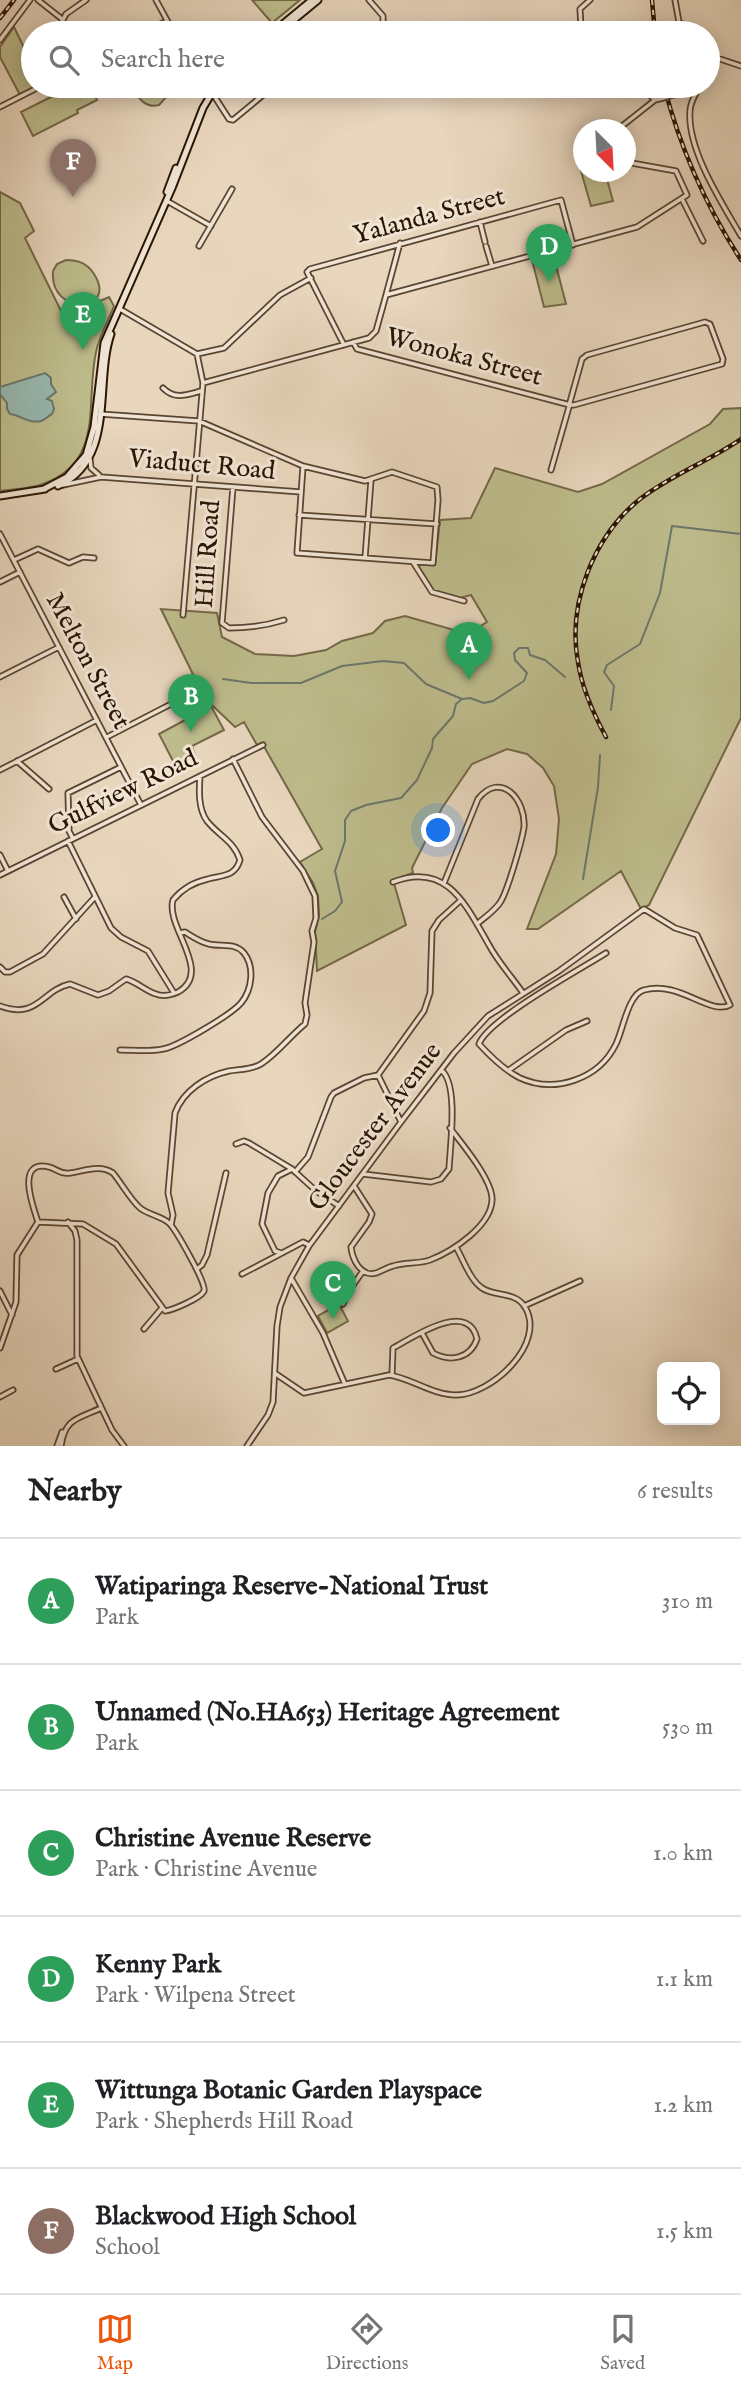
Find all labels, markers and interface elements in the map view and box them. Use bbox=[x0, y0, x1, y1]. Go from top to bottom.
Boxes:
search box bbox=[21, 21, 720, 98]
icon: search bbox=[45, 41, 83, 79]
text: Search here bbox=[101, 43, 225, 76]
north arrow bbox=[573, 119, 636, 182]
pin: F bbox=[50, 139, 96, 197]
street label: Yalanda Street bbox=[349, 180, 509, 252]
pin: D bbox=[526, 224, 572, 282]
pin: E bbox=[60, 292, 106, 350]
street label: Wonoka Street bbox=[382, 320, 546, 394]
street label: Viaduct Road bbox=[126, 442, 277, 488]
street label: Hill Road bbox=[188, 499, 228, 609]
street label: Melton Street bbox=[38, 587, 138, 735]
pin: A bbox=[446, 622, 492, 680]
pin: B bbox=[168, 674, 214, 732]
street label: Gulfview Road bbox=[43, 741, 203, 842]
your location bbox=[421, 813, 455, 847]
street label: Gloucester Avenue bbox=[301, 1036, 449, 1218]
pin: C bbox=[310, 1261, 356, 1319]
map controls bbox=[657, 1362, 720, 1425]
button: locate bbox=[657, 1362, 720, 1425]
text: Nearby bbox=[28, 1473, 121, 1511]
text: 6 results bbox=[637, 1477, 713, 1506]
text: Watiparinga Reserve-National Trust bbox=[95, 1570, 488, 1603]
text: A bbox=[43, 1587, 59, 1616]
text: 310 m bbox=[662, 1587, 713, 1616]
text: Park bbox=[95, 1603, 139, 1632]
text: Unnamed (No.HA653) Heritage Agreement bbox=[95, 1696, 560, 1729]
text: B bbox=[43, 1713, 59, 1742]
text: 530 m bbox=[662, 1713, 713, 1742]
text: Park bbox=[95, 1729, 139, 1758]
text: Christine Avenue Reserve bbox=[95, 1822, 371, 1855]
text: C bbox=[43, 1839, 59, 1868]
text: 1.0 km bbox=[653, 1839, 713, 1868]
text: Park · Christine Avenue bbox=[95, 1855, 317, 1884]
text: Kenny Park bbox=[95, 1948, 221, 1981]
text: D bbox=[42, 1965, 60, 1994]
text: 1.1 km bbox=[656, 1965, 713, 1994]
text: Park · Wilpena Street bbox=[95, 1981, 296, 2010]
text: Wittunga Botanic Garden Playspace bbox=[95, 2074, 482, 2107]
text: E bbox=[43, 2091, 59, 2120]
text: 1.2 km bbox=[654, 2091, 713, 2120]
text: Park · Shepherds Hill Road bbox=[95, 2107, 353, 2136]
text: Blackwood High School bbox=[95, 2200, 356, 2233]
text: F bbox=[44, 2217, 58, 2246]
text: 1.5 km bbox=[656, 2217, 713, 2246]
text: School bbox=[95, 2233, 160, 2262]
tab: Map bbox=[96, 2310, 134, 2376]
tab: Directions bbox=[326, 2310, 408, 2376]
tab: Saved bbox=[600, 2310, 645, 2376]

